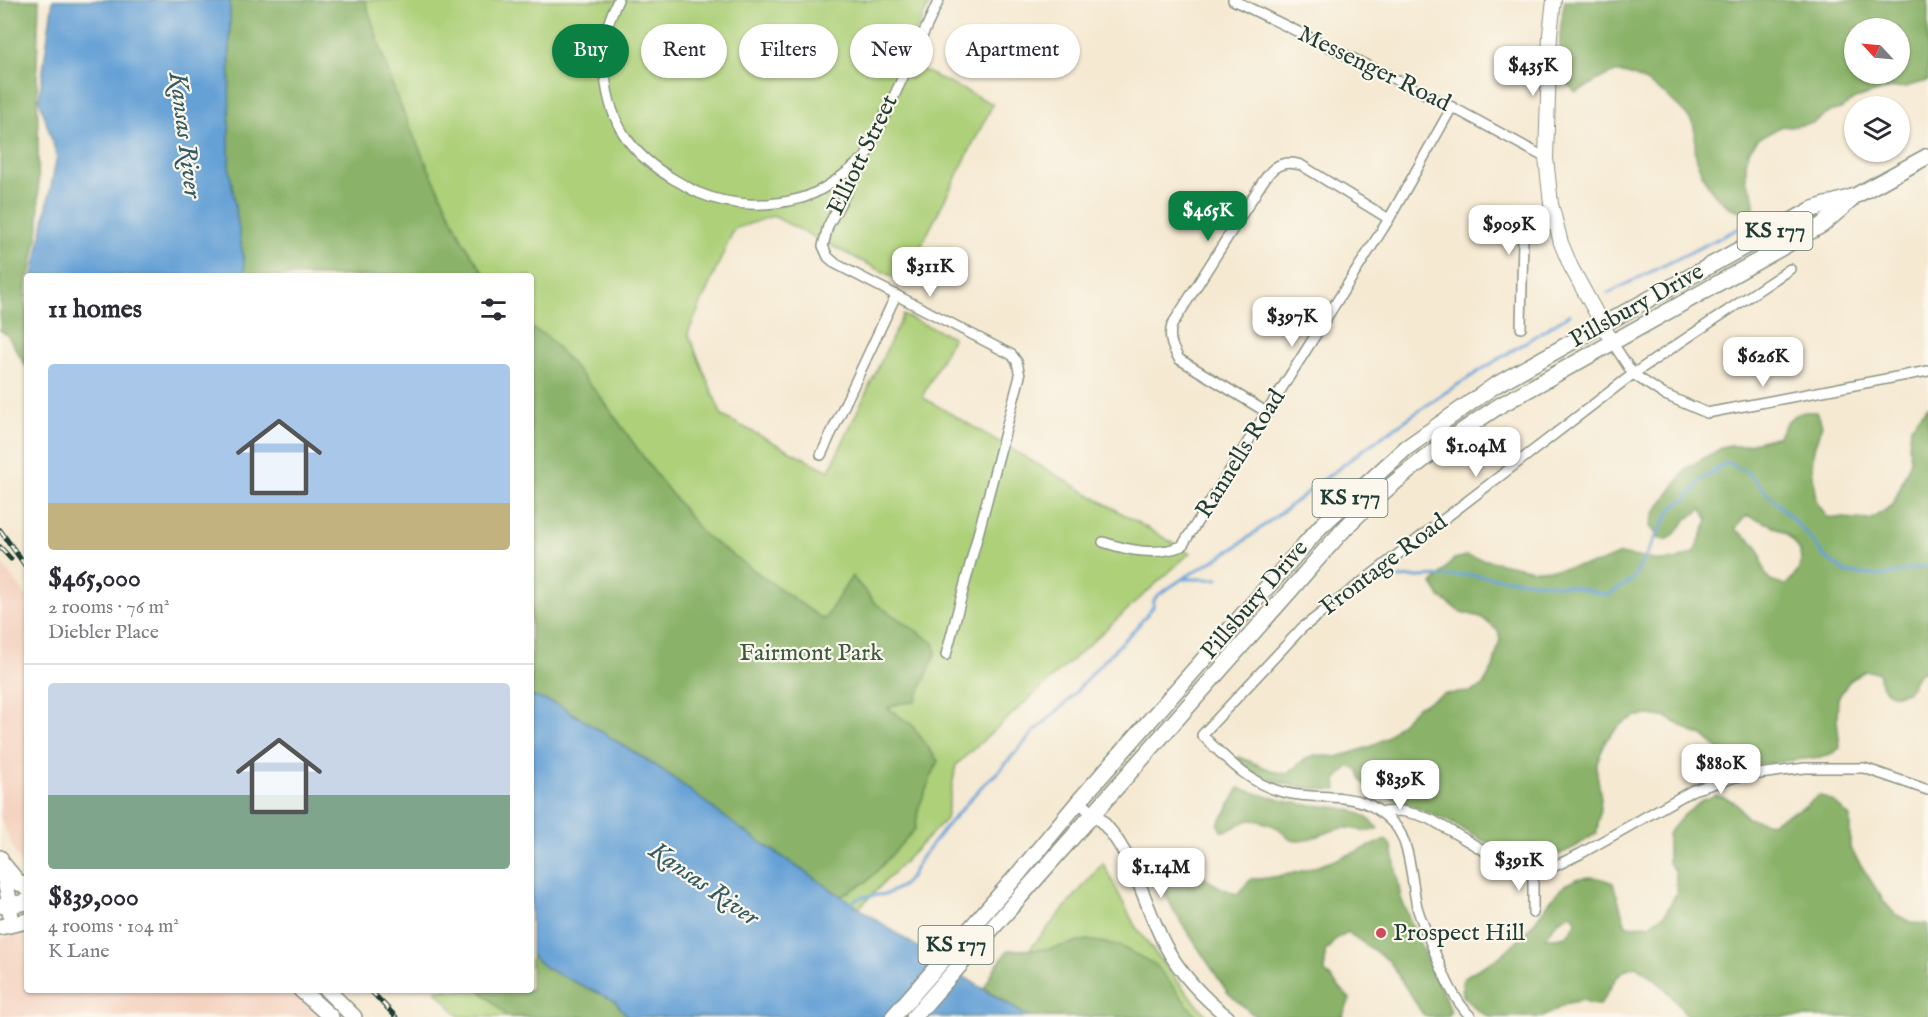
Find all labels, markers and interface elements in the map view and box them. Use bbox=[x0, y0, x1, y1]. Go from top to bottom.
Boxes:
north arrow bbox=[1844, 18, 1910, 84]
map controls bbox=[1844, 18, 1910, 162]
street label: Messenger Road bbox=[1292, 19, 1456, 119]
chip: Buy bbox=[552, 24, 629, 78]
chip: Rent bbox=[641, 24, 727, 78]
chip: Filters bbox=[739, 24, 838, 78]
chip: New bbox=[850, 24, 933, 78]
chip: Apartment bbox=[945, 24, 1080, 78]
pin: $435K bbox=[1491, 46, 1575, 97]
text: $435K bbox=[1508, 53, 1558, 78]
water label: Kansas River bbox=[161, 69, 209, 201]
street label: Elliott Street bbox=[820, 90, 906, 220]
button: layers bbox=[1844, 96, 1910, 162]
pin: $465K bbox=[1166, 191, 1250, 242]
text: $465K bbox=[1182, 198, 1234, 223]
pin: $909K bbox=[1467, 205, 1551, 256]
text: $909K bbox=[1483, 212, 1535, 237]
road number: KS 177 bbox=[1738, 212, 1812, 250]
pin: $311K bbox=[888, 247, 972, 298]
text: $311K bbox=[906, 254, 954, 279]
street label: Pillsbury Drive bbox=[1564, 256, 1710, 356]
text: 11 homes bbox=[48, 293, 142, 326]
icon: filters bbox=[477, 293, 510, 326]
pin: $397K bbox=[1250, 297, 1334, 348]
text: $397K bbox=[1266, 304, 1318, 329]
pin: $626K bbox=[1721, 337, 1805, 388]
text: $626K bbox=[1737, 344, 1789, 369]
street label: Rannells Road bbox=[1189, 384, 1293, 524]
icon: home bbox=[225, 403, 333, 511]
pin: $1.04M bbox=[1427, 427, 1525, 478]
text: $1.04M bbox=[1445, 434, 1507, 459]
road number: KS 177 bbox=[1312, 479, 1388, 517]
street label: Frontage Road bbox=[1314, 507, 1454, 623]
street label: Pillsbury Drive bbox=[1194, 534, 1316, 666]
text: $465,000 bbox=[48, 562, 141, 595]
text: 2 rooms · 76 m² bbox=[48, 595, 169, 620]
text: Diebler Place bbox=[48, 620, 159, 645]
park label: Fairmont Park bbox=[739, 638, 883, 669]
icon: home bbox=[225, 722, 333, 830]
pin: $880K bbox=[1679, 744, 1763, 795]
text: $880K bbox=[1695, 751, 1747, 776]
pin: $839K bbox=[1358, 760, 1442, 811]
text: $839K bbox=[1375, 767, 1425, 792]
water label: Kansas River bbox=[642, 834, 766, 935]
pin: $391K bbox=[1477, 841, 1561, 892]
pin: $1.14M bbox=[1112, 848, 1210, 899]
text: $391K bbox=[1494, 848, 1544, 873]
text: $1.14M bbox=[1132, 855, 1190, 880]
text: $839,000 bbox=[48, 881, 139, 914]
text: 4 rooms · 104 m² bbox=[48, 914, 179, 939]
place label: Prospect Hill bbox=[1393, 918, 1525, 949]
road number: KS 177 bbox=[918, 926, 994, 964]
marker: Prospect Hill bbox=[1374, 926, 1388, 940]
text: K Lane bbox=[48, 939, 110, 964]

